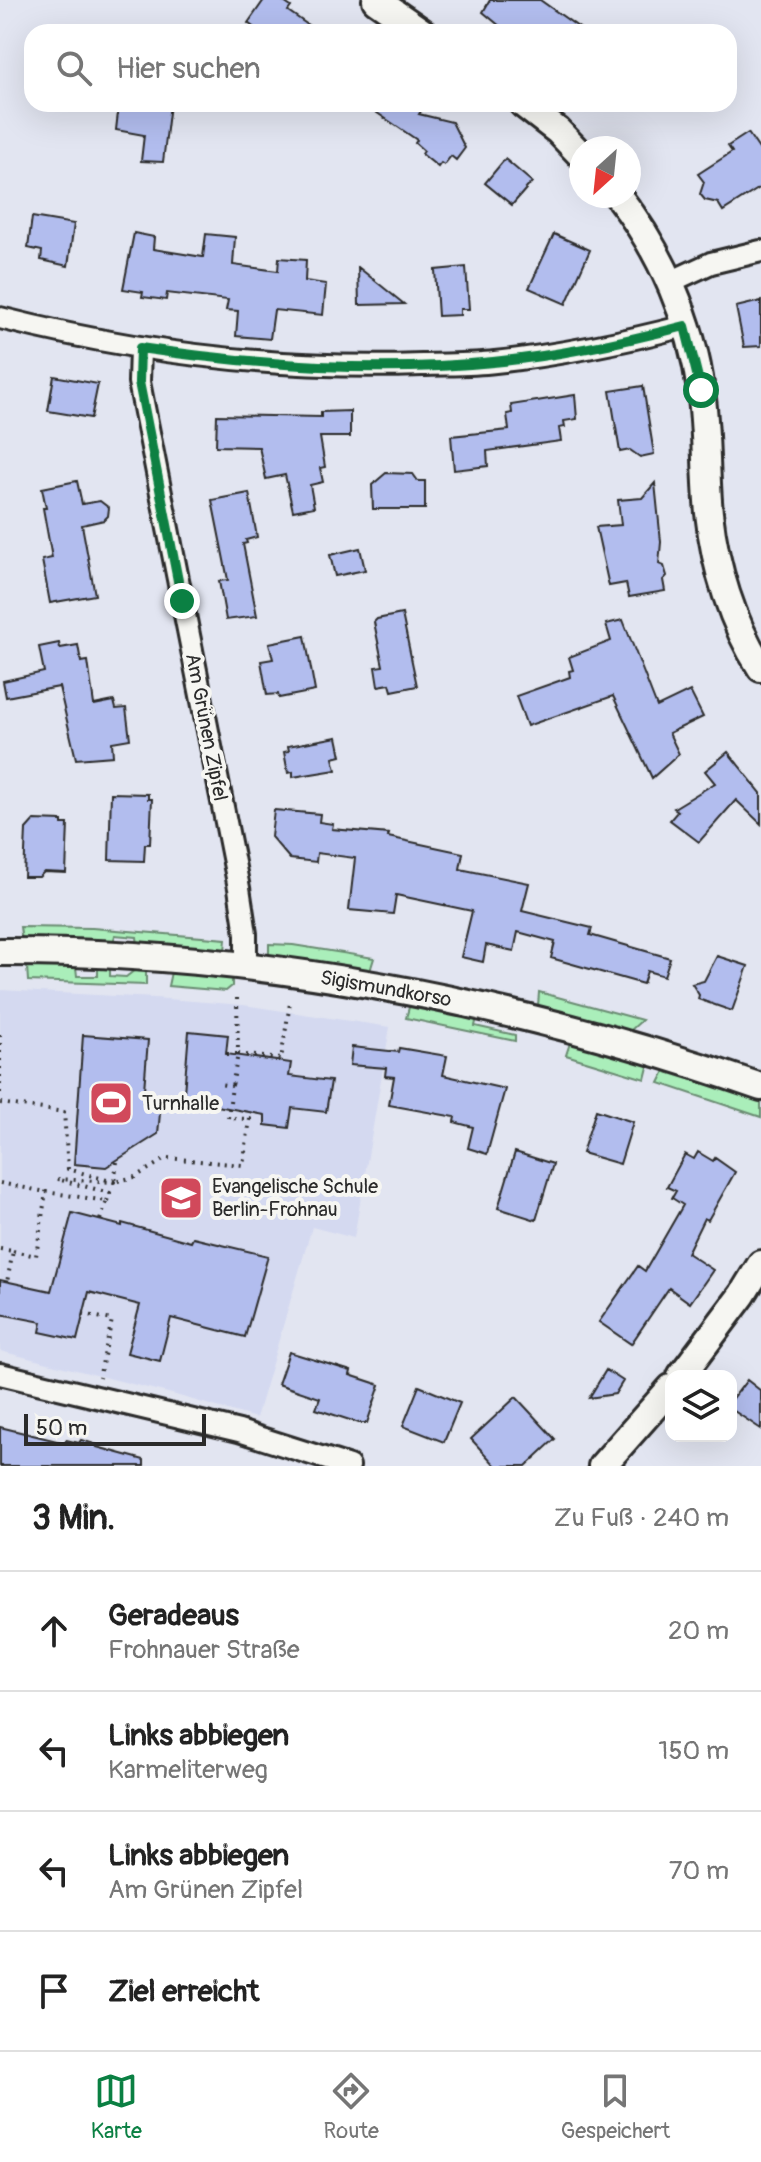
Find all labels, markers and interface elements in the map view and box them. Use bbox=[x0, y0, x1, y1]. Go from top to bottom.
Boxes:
search box bbox=[24, 24, 737, 112]
icon: search bbox=[52, 46, 96, 90]
text: Hier suchen bbox=[116, 50, 261, 87]
north arrow bbox=[569, 136, 641, 208]
route start bbox=[683, 372, 719, 408]
route end bbox=[164, 583, 200, 619]
street label: Am Grünen Zipfel bbox=[180, 651, 233, 803]
street label: Sigismundkorso bbox=[318, 965, 454, 1012]
sports icon: Turnhalle bbox=[87, 1079, 135, 1127]
place label: Turnhalle bbox=[142, 1091, 219, 1116]
school or university icon: Evangelische Schule Berlin-Frohnau bbox=[157, 1174, 205, 1222]
place label: Evangelische Schule Berlin-Frohnau bbox=[212, 1174, 378, 1222]
map controls bbox=[665, 1370, 737, 1442]
button: layers bbox=[665, 1370, 737, 1442]
scale bar bbox=[24, 1410, 206, 1446]
text: 50 m bbox=[36, 1414, 87, 1442]
text: 3 Min. bbox=[32, 1497, 115, 1540]
text: Zu Fuß · 240 m bbox=[554, 1502, 729, 1534]
text: Geradeaus bbox=[108, 1597, 239, 1634]
icon: ahead bbox=[32, 1609, 76, 1653]
text: 20 m bbox=[668, 1615, 729, 1647]
text: Frohnauer Straße bbox=[108, 1634, 300, 1666]
text: Links abbiegen bbox=[108, 1717, 289, 1754]
icon: left bbox=[32, 1729, 76, 1773]
text: 150 m bbox=[658, 1735, 729, 1767]
text: Karmeliterweg bbox=[108, 1754, 268, 1786]
text: Links abbiegen bbox=[108, 1837, 289, 1874]
icon: left bbox=[32, 1849, 76, 1893]
text: 70 m bbox=[669, 1855, 729, 1887]
text: Am Grünen Zipfel bbox=[108, 1874, 303, 1906]
icon: arrive bbox=[32, 1969, 76, 2013]
text: Ziel erreicht bbox=[108, 1973, 259, 2010]
tab: Karte bbox=[91, 2069, 142, 2145]
tab: Route bbox=[324, 2069, 379, 2145]
tab: Gespeichert bbox=[561, 2069, 670, 2145]

